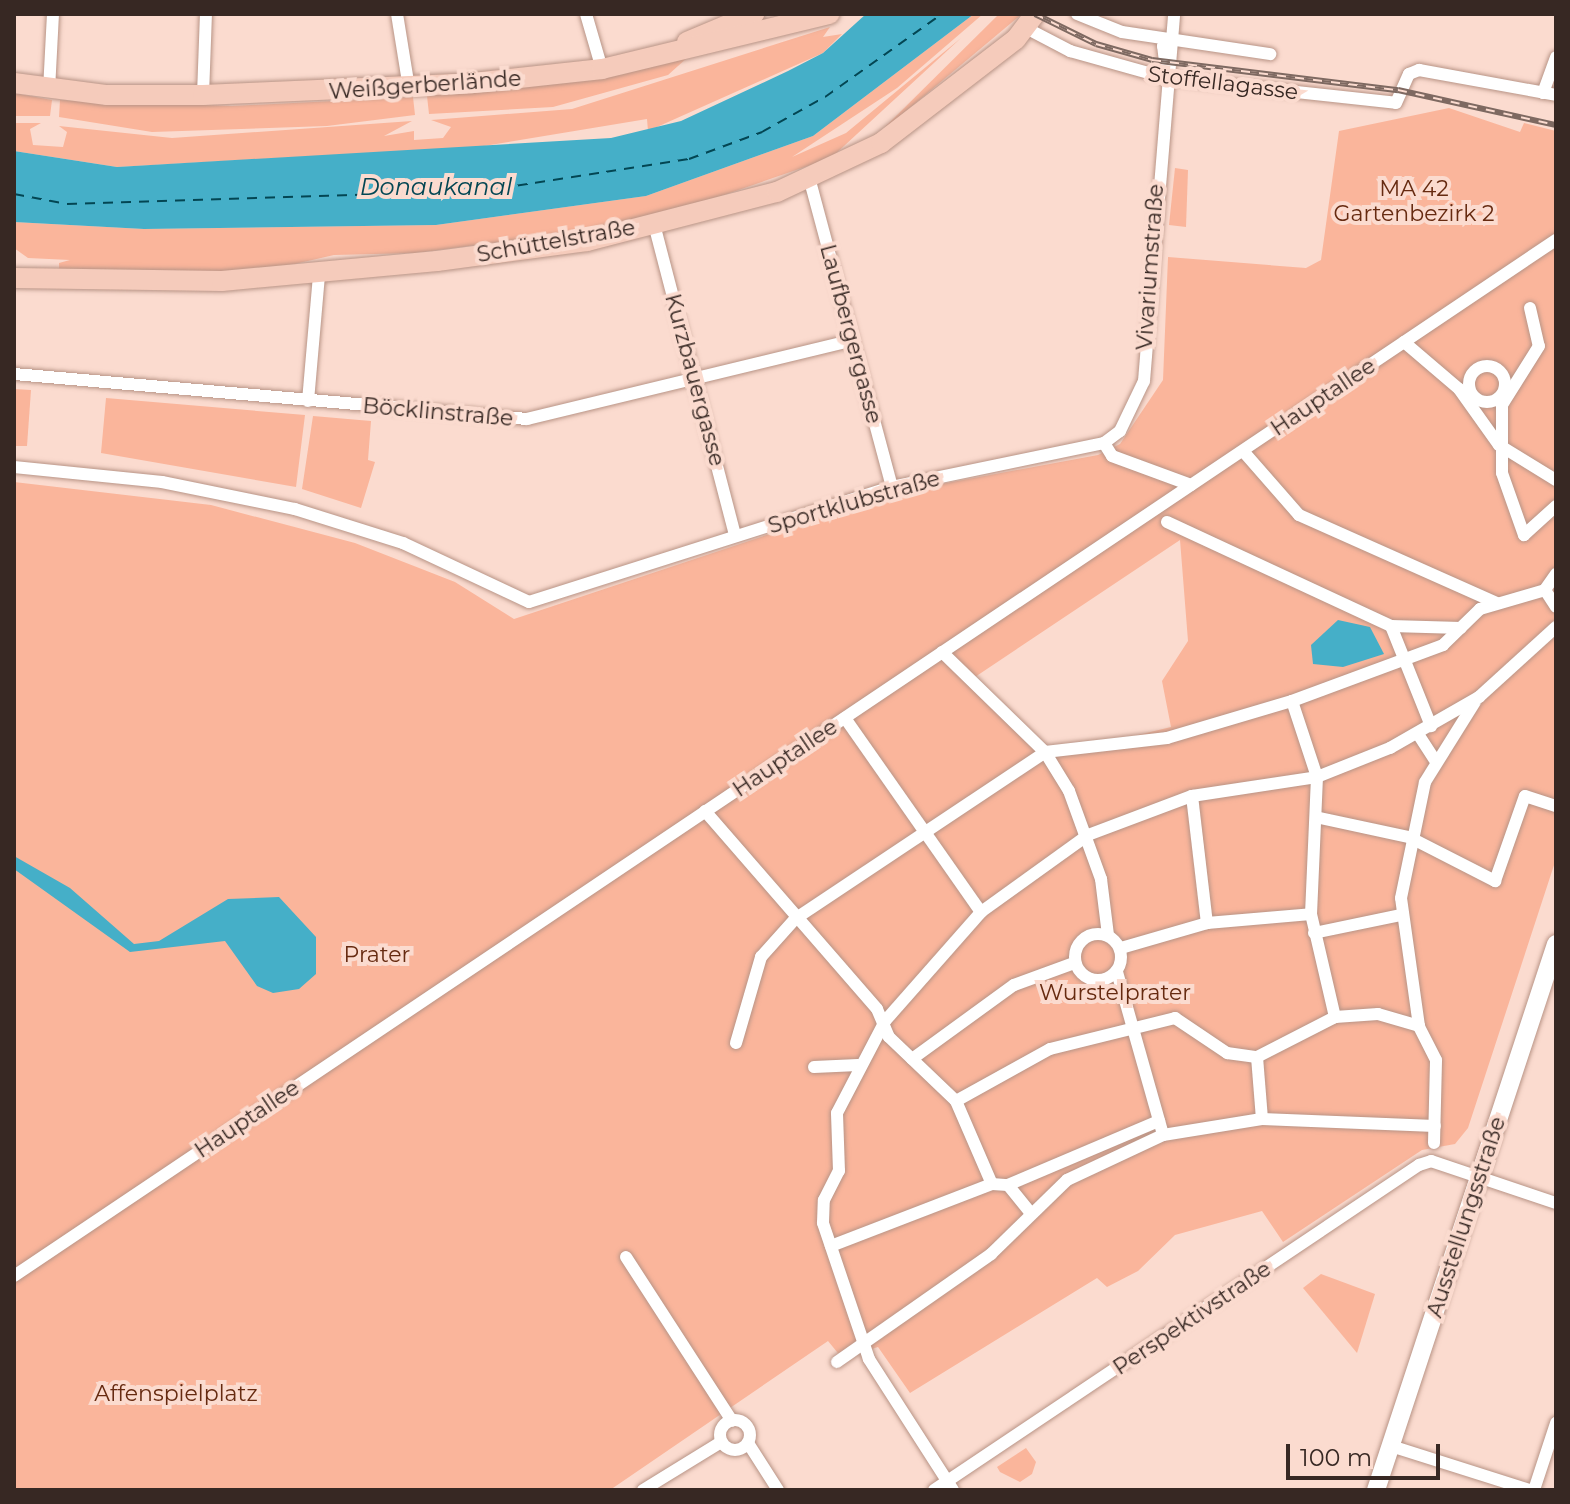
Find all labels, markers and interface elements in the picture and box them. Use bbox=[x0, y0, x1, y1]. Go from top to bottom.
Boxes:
street label: Stoffellagasse bbox=[1146, 61, 1300, 105]
street label: Weißgerberlände bbox=[328, 65, 522, 105]
water label: Donaukanal bbox=[360, 173, 512, 201]
park label: MA 42 Gartenbezirk 2 bbox=[1333, 175, 1495, 226]
street label: Vivariumstraße bbox=[1131, 183, 1169, 351]
street label: Schüttelstraße bbox=[475, 214, 637, 268]
street label: Laufbergergasse bbox=[814, 241, 888, 427]
street label: Kurzbauergasse bbox=[659, 291, 731, 469]
street label: Hauptallee bbox=[1266, 352, 1380, 442]
street label: Böcklinstraße bbox=[362, 392, 514, 432]
street label: Sportklubstraße bbox=[765, 465, 943, 539]
street label: Hauptallee bbox=[728, 713, 842, 803]
park label: Prater bbox=[344, 942, 410, 968]
park label: Wurstelprater bbox=[1039, 980, 1191, 1006]
street label: Hauptallee bbox=[190, 1074, 304, 1164]
street label: Ausstellungsstraße bbox=[1421, 1113, 1511, 1321]
street label: Perspektivstraße bbox=[1108, 1255, 1276, 1381]
park label: Affenspielplatz bbox=[94, 1381, 258, 1407]
scale bar bbox=[1290, 1428, 1444, 1478]
text: 100 m bbox=[1300, 1443, 1372, 1472]

